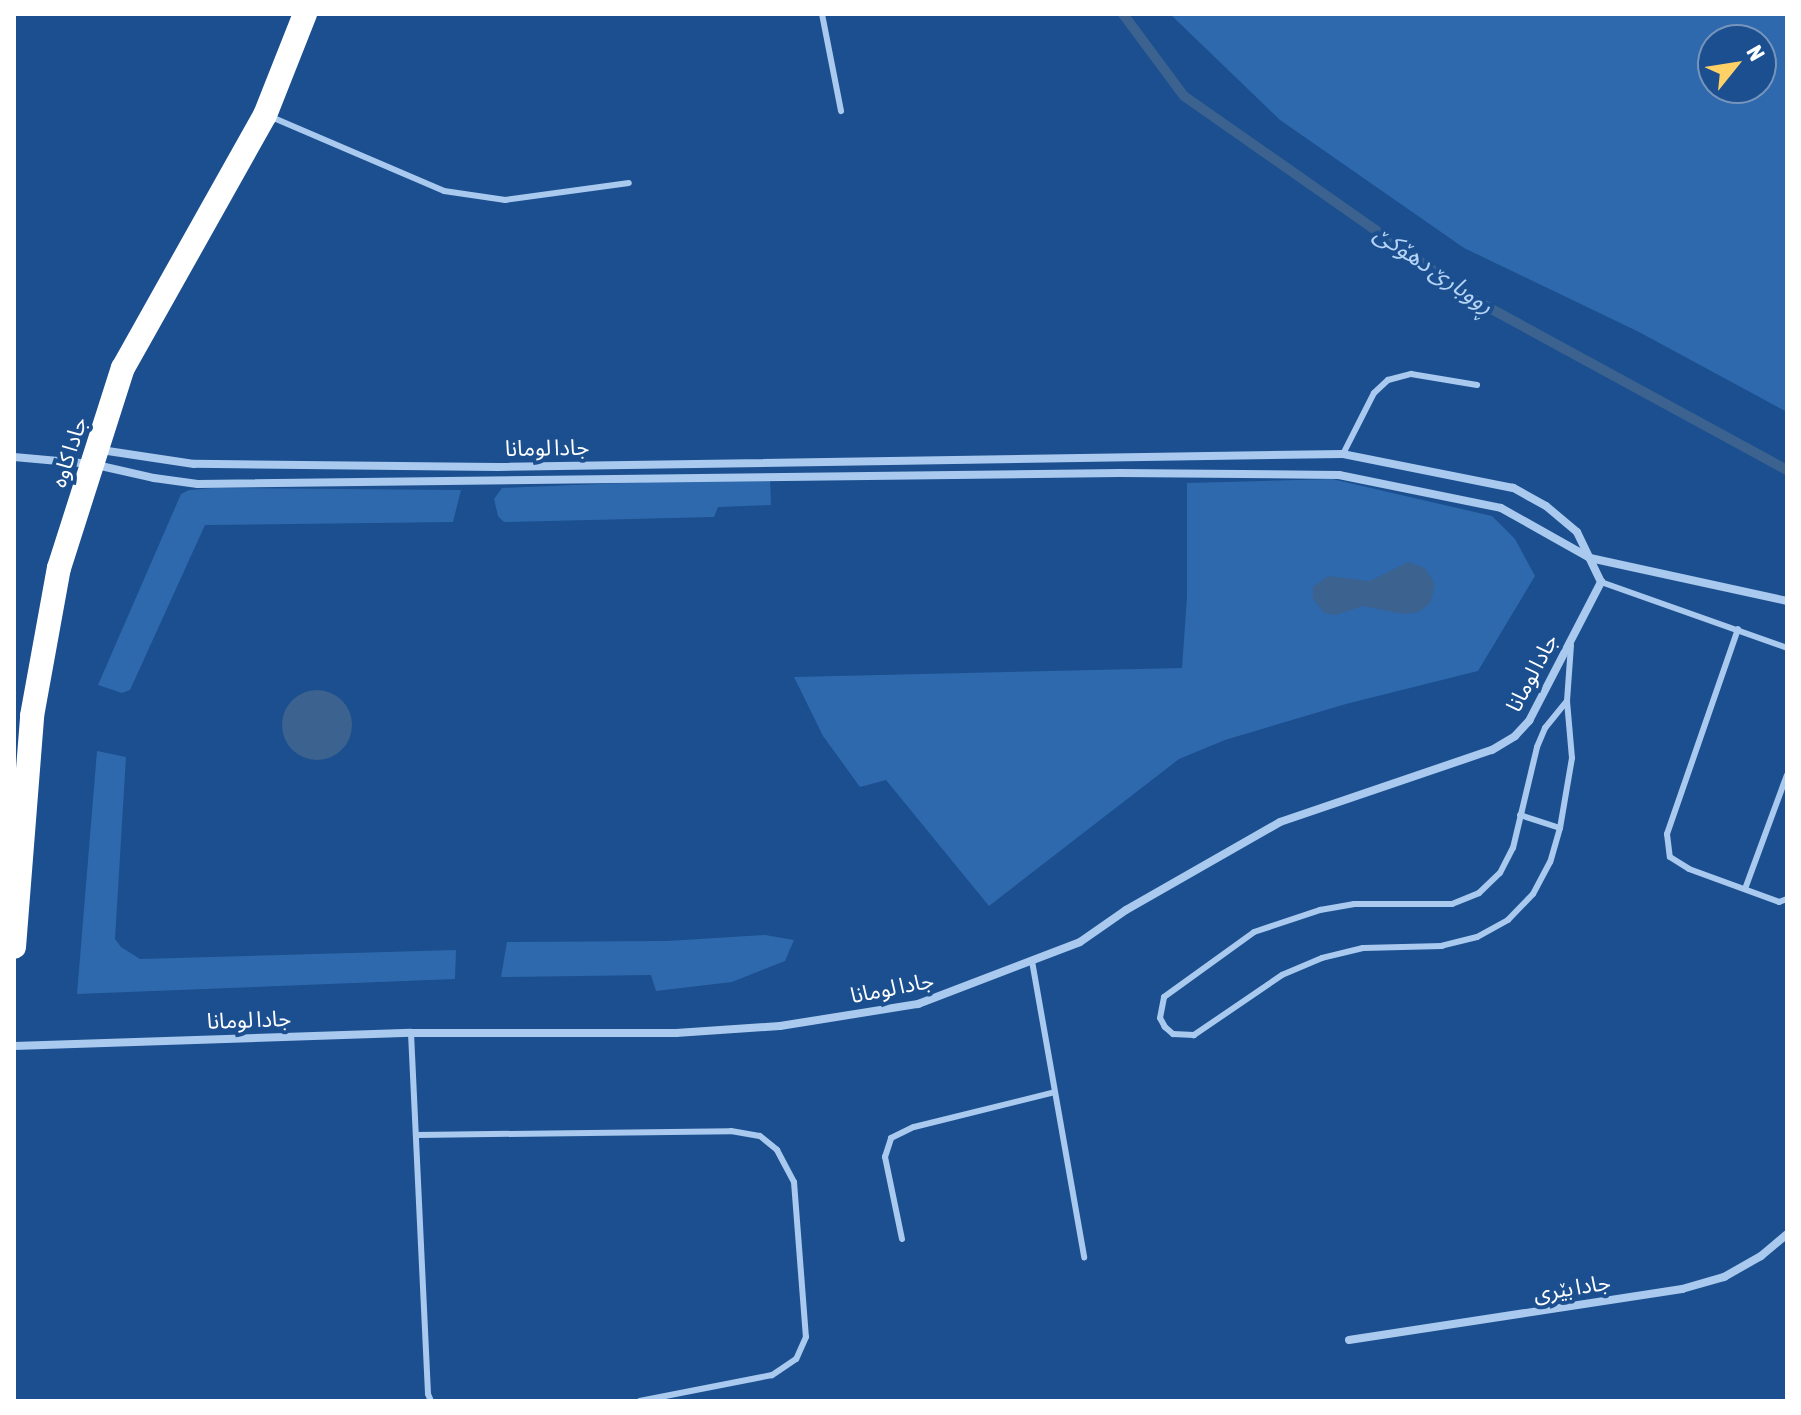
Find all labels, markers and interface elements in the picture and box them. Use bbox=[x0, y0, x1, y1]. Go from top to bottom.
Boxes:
north arrow bbox=[1697, 24, 1777, 104]
text: N bbox=[1742, 41, 1771, 65]
water label: ڕووبارێ دهۆكێ bbox=[1369, 218, 1499, 320]
street label: جادا کاوه bbox=[45, 414, 93, 490]
street label: جادا لومانا bbox=[505, 434, 589, 462]
street label: جادا لومانا bbox=[1501, 630, 1563, 716]
street label: جادا لومانا bbox=[848, 967, 936, 1009]
street label: جادا لومانا bbox=[206, 1005, 292, 1035]
street label: جادا بێری bbox=[1532, 1269, 1612, 1307]

